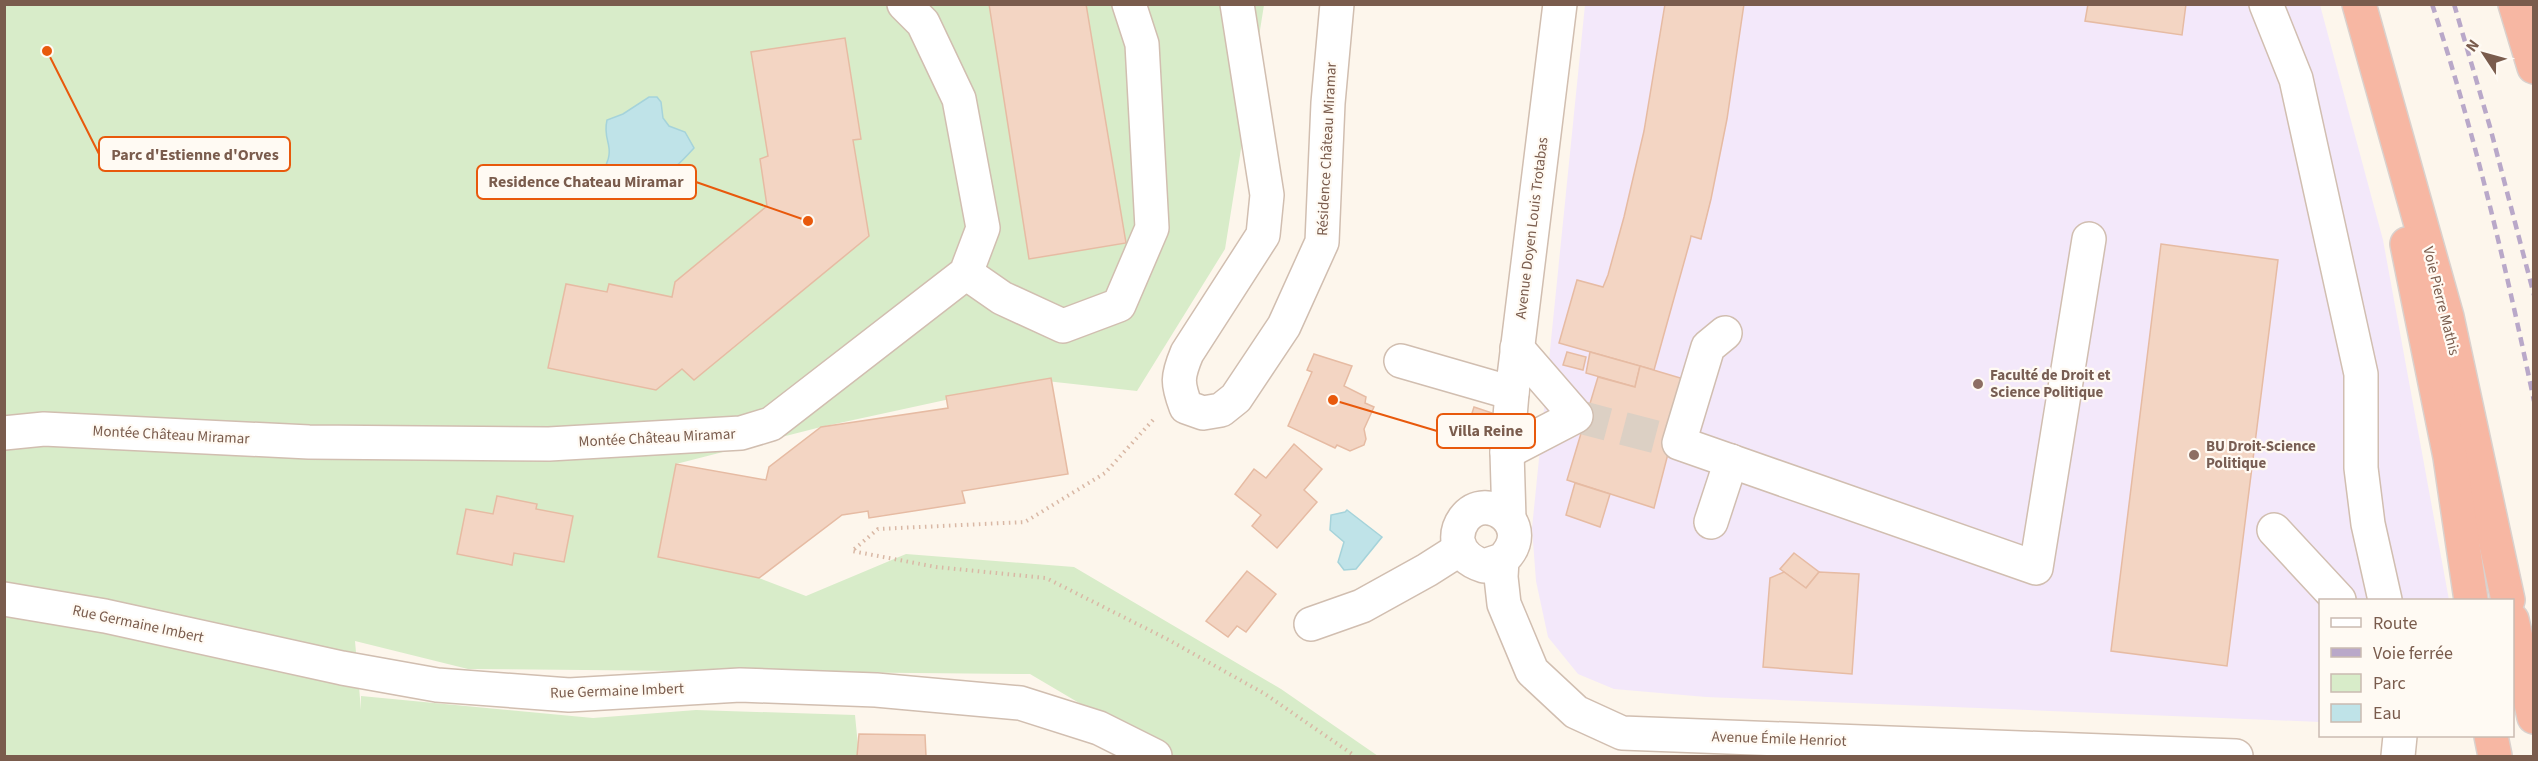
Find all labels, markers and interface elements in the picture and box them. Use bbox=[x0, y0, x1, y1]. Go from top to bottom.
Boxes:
north arrow bbox=[2454, 24, 2514, 84]
text: N bbox=[2461, 35, 2485, 57]
street label: Résidence Château Miramar bbox=[1312, 61, 1342, 236]
street label: Avenue Doyen Louis Trotabas bbox=[1510, 136, 1554, 320]
callout: Parc d'Estienne d'Orves bbox=[99, 137, 290, 171]
text: Parc d'Estienne d'Orves bbox=[111, 144, 279, 166]
callout: Residence Chateau Miramar bbox=[477, 165, 696, 199]
text: Residence Chateau Miramar bbox=[488, 171, 684, 193]
street label: Voie Pierre Mathis bbox=[2417, 244, 2465, 358]
place label: Faculté de Droit et Science Politique bbox=[1990, 365, 2111, 403]
marker: Faculté de Droit et Science Politique bbox=[1971, 377, 1985, 391]
callout: Villa Reine bbox=[1437, 414, 1535, 448]
street label: Montée Château Miramar bbox=[92, 420, 251, 450]
text: Villa Reine bbox=[1448, 420, 1523, 442]
street label: Montée Château Miramar bbox=[578, 423, 737, 453]
place label: BU Droit-Science Politique bbox=[2206, 436, 2316, 474]
marker: BU Droit-Science Politique bbox=[2187, 448, 2201, 462]
legend bbox=[2319, 599, 2514, 737]
street label: Rue Germaine Imbert bbox=[70, 600, 206, 648]
text: Route bbox=[2373, 611, 2417, 636]
text: Voie ferrée bbox=[2373, 641, 2453, 666]
text: Parc bbox=[2373, 671, 2406, 696]
street label: Rue Germaine Imbert bbox=[550, 678, 684, 704]
text: Eau bbox=[2373, 701, 2401, 726]
street label: Avenue Émile Henriot bbox=[1711, 726, 1847, 752]

